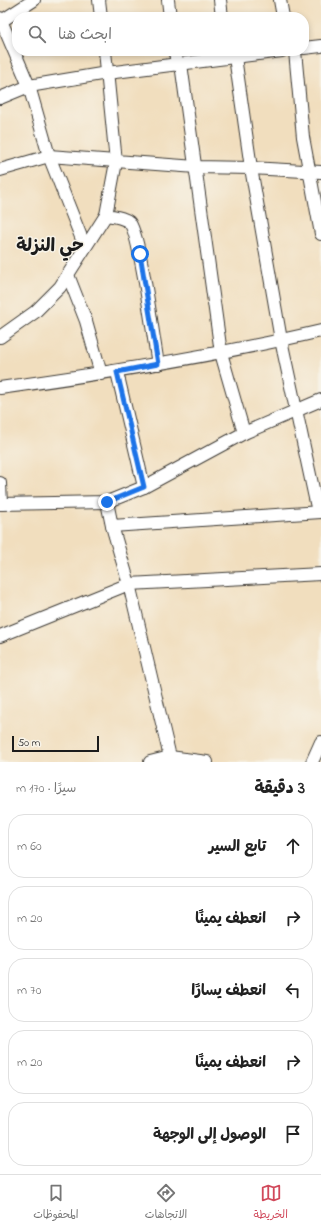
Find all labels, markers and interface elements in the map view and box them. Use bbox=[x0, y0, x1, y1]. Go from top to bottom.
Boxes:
search box bbox=[12, 12, 309, 56]
icon: search bbox=[26, 23, 48, 45]
text: ابحث هنا bbox=[58, 24, 112, 46]
district label: حي النزلة bbox=[16, 234, 84, 261]
route start bbox=[131, 245, 149, 263]
route end bbox=[98, 493, 116, 511]
scale bar bbox=[12, 734, 99, 753]
text: 50 m bbox=[18, 735, 40, 751]
text: 3 دقيقة bbox=[255, 776, 305, 801]
text: سيرًا · 170 m bbox=[16, 779, 76, 798]
icon: ahead bbox=[282, 835, 304, 857]
text: تابع السير bbox=[209, 836, 266, 858]
text: 60 m bbox=[17, 837, 42, 856]
icon: right bbox=[282, 907, 304, 929]
text: انعطف يمينًا bbox=[195, 908, 266, 930]
text: 20 m bbox=[17, 909, 42, 928]
icon: left bbox=[282, 979, 304, 1001]
text: انعطف يسارًا bbox=[191, 980, 266, 1002]
text: 70 m bbox=[17, 981, 41, 1000]
icon: right bbox=[282, 1051, 304, 1073]
text: انعطف يمينًا bbox=[195, 1052, 266, 1074]
text: 20 m bbox=[17, 1053, 42, 1072]
icon: arrive bbox=[282, 1123, 304, 1145]
text: الوصول إلى الوجهة bbox=[153, 1124, 266, 1146]
tab: المحفوظات bbox=[33, 1182, 78, 1224]
tab: الاتجاهات bbox=[145, 1182, 187, 1224]
tab: الخريطة bbox=[254, 1182, 288, 1224]

